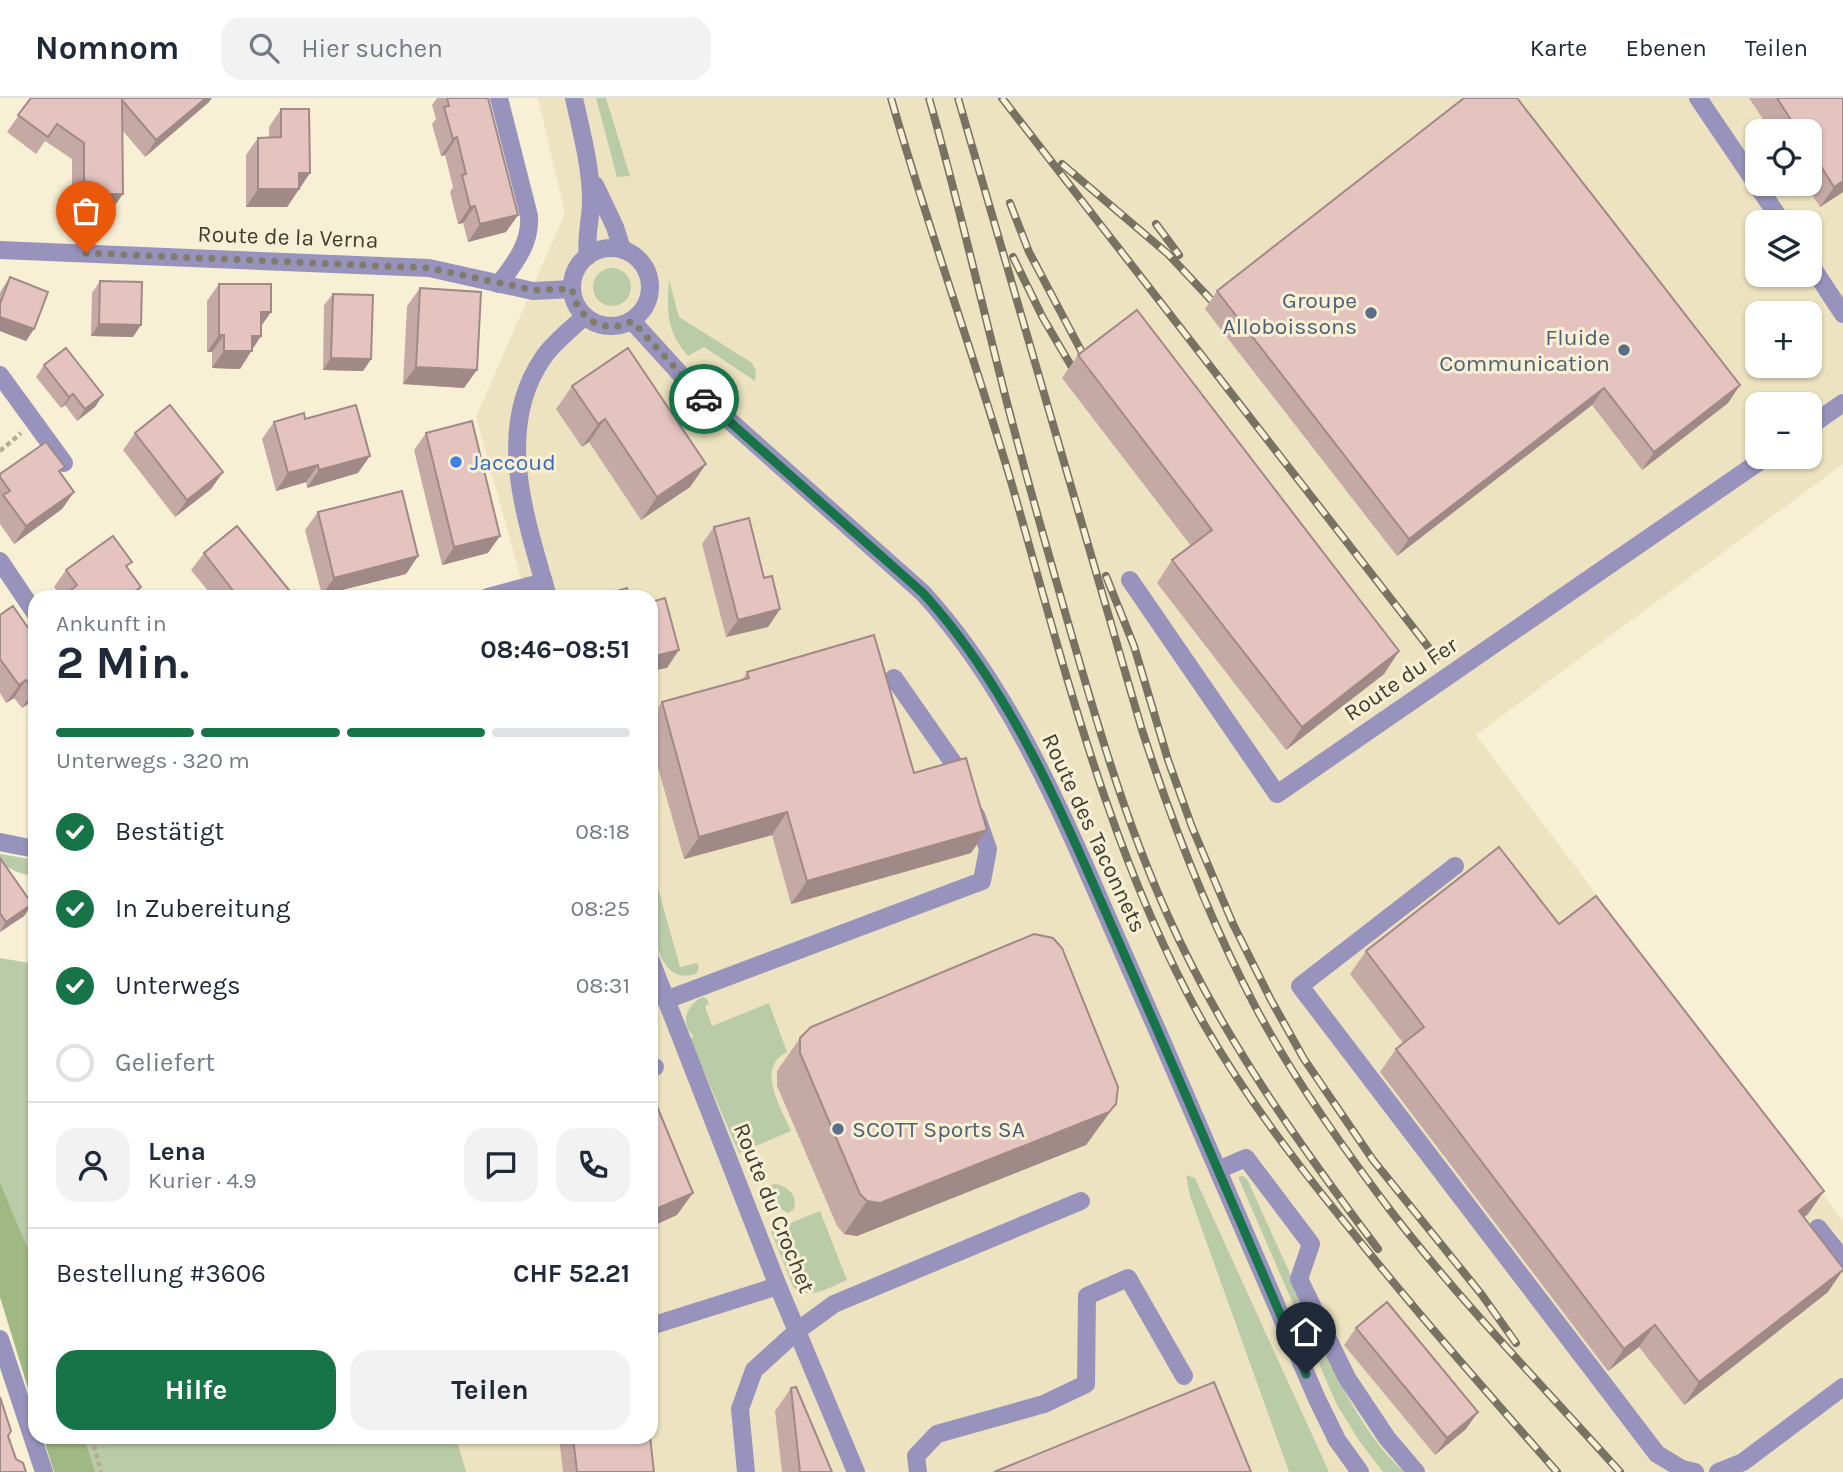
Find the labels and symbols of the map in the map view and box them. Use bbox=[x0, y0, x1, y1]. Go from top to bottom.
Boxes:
pin bbox=[56, 181, 116, 253]
street label: Route de la Verna bbox=[197, 220, 379, 254]
place label: Groupe Alloboissons bbox=[1223, 287, 1357, 340]
marker: Groupe Alloboissons bbox=[1363, 305, 1379, 321]
place label: Fluide Communication bbox=[1439, 324, 1610, 377]
marker: Fluide Communication bbox=[1616, 342, 1632, 358]
courier bbox=[669, 364, 739, 434]
place label: Jaccoud bbox=[470, 449, 556, 476]
marker: Jaccoud bbox=[448, 454, 464, 470]
street label: Route du Fer bbox=[1339, 631, 1463, 727]
street label: Route des Taconnets bbox=[1036, 729, 1152, 937]
place label: SCOTT Sports SA bbox=[852, 1116, 1025, 1143]
street label: Route du Crochet bbox=[728, 1119, 820, 1297]
marker: SCOTT Sports SA bbox=[830, 1121, 846, 1137]
pin bbox=[1276, 1302, 1336, 1374]

